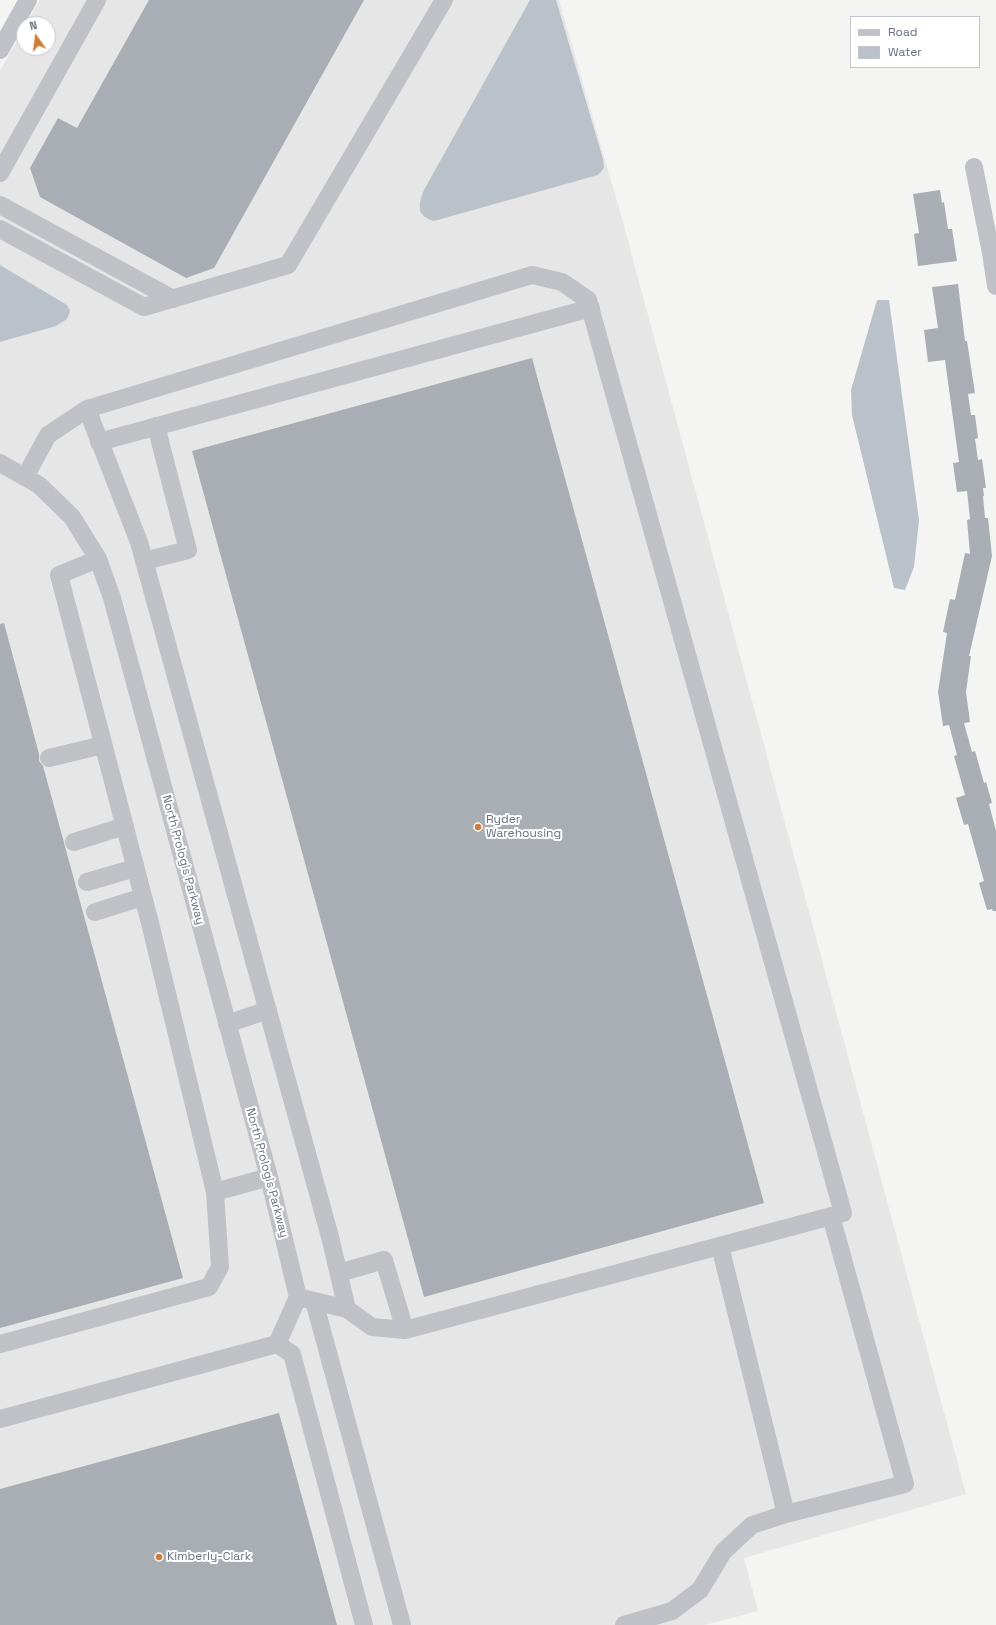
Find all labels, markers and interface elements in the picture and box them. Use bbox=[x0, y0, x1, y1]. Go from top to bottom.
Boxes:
north arrow bbox=[16, 16, 56, 56]
legend bbox=[850, 16, 980, 68]
text: N bbox=[28, 18, 39, 33]
text: Road bbox=[888, 24, 917, 40]
text: Water bbox=[888, 44, 922, 60]
street label: North Prologis Parkway bbox=[159, 794, 207, 926]
place label: Ryder Warehousing bbox=[486, 813, 561, 841]
marker: Ryder Warehousing bbox=[473, 822, 483, 832]
street label: North Prologis Parkway bbox=[243, 1107, 291, 1239]
place label: Kimberly-Clark bbox=[167, 1550, 251, 1564]
marker: Kimberly-Clark bbox=[154, 1552, 164, 1562]

